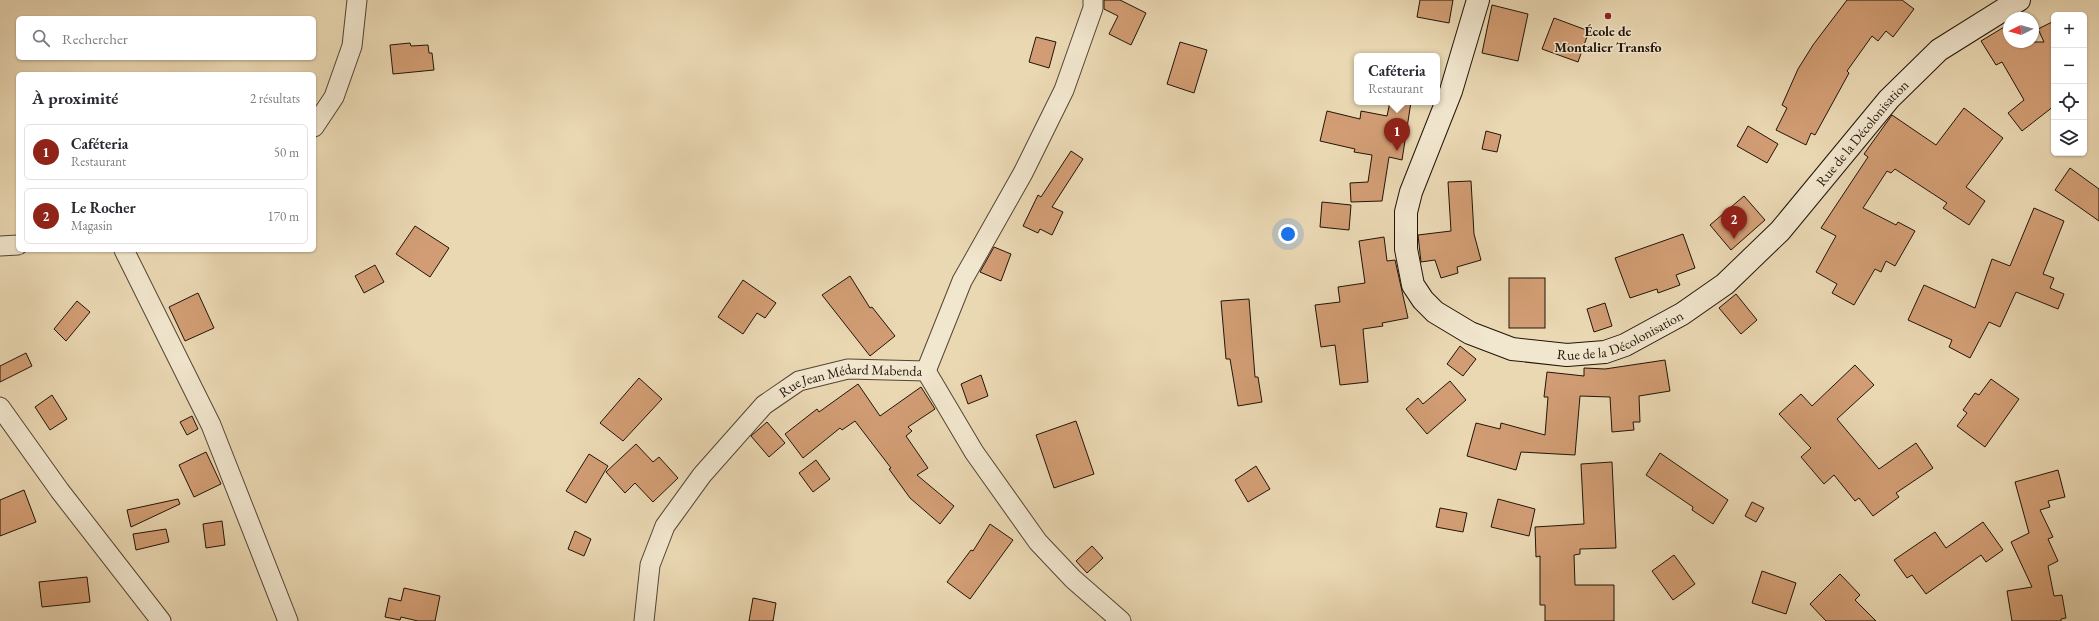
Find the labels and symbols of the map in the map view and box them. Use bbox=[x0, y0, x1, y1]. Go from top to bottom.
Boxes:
marker: École de Montalier Transfo bbox=[1603, 11, 1613, 21]
north arrow bbox=[2003, 12, 2039, 48]
place label: École de Montalier Transfo bbox=[1554, 22, 1662, 56]
street label: Rue de la Décolonisation bbox=[1812, 75, 1913, 190]
pin: 1 bbox=[1384, 118, 1410, 151]
pin: 2 bbox=[1721, 206, 1747, 239]
your location bbox=[1278, 224, 1298, 244]
street label: Rue de la Décolonisation bbox=[1556, 306, 1687, 364]
street label: Rue Jean Médard Mabenda bbox=[775, 359, 923, 401]

